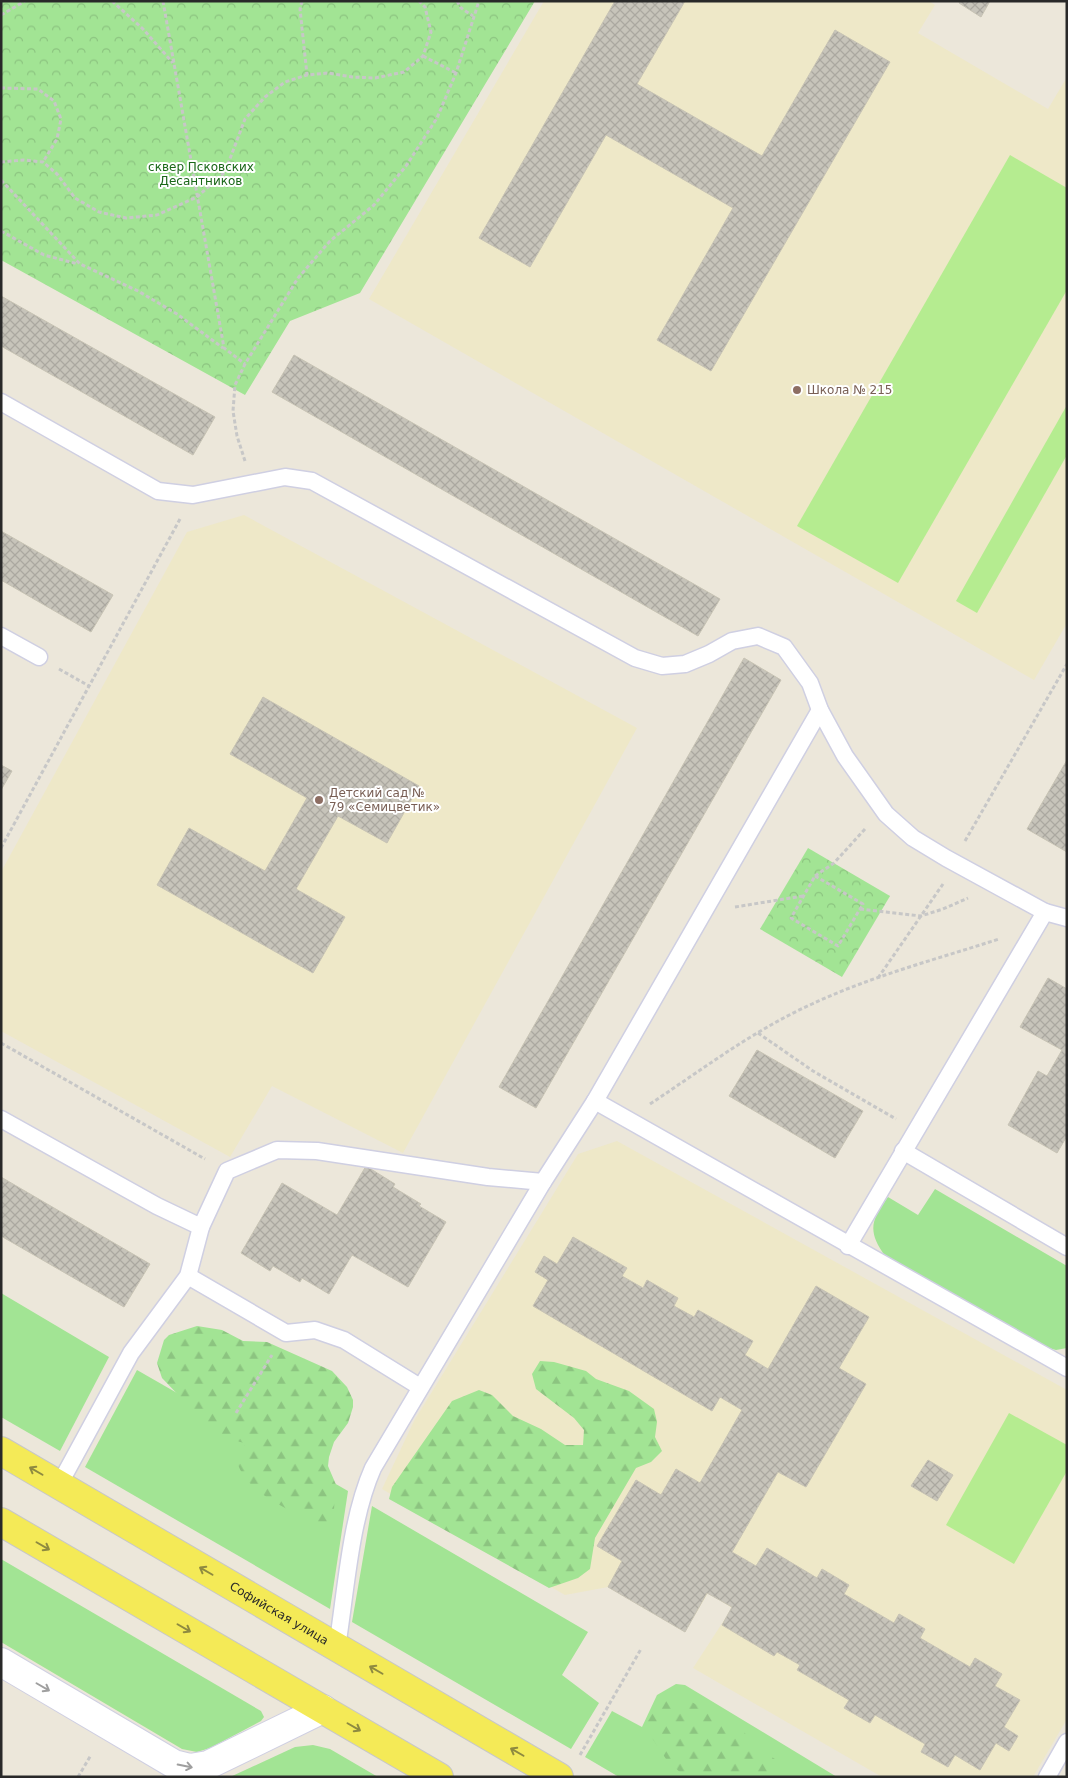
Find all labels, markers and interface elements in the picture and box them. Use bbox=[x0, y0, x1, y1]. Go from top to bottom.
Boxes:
park label: сквер Псковских Десантников bbox=[148, 160, 254, 188]
place label: Школа № 215 bbox=[807, 383, 892, 397]
marker: Школа № 215 bbox=[791, 384, 803, 396]
place label: Детский сад № 79 «Семицветик» bbox=[329, 786, 440, 814]
marker: Детский сад № 79 «Семицветик» bbox=[313, 794, 325, 806]
one-way arrow bbox=[29, 1465, 43, 1475]
one-way arrow bbox=[36, 1541, 51, 1551]
one-way arrow bbox=[199, 1565, 214, 1575]
street label: Софийская улица bbox=[227, 1579, 331, 1648]
one-way arrow bbox=[176, 1623, 190, 1633]
one-way arrow bbox=[370, 1665, 384, 1675]
one-way arrow bbox=[36, 1682, 50, 1692]
one-way arrow bbox=[347, 1723, 361, 1733]
one-way arrow bbox=[510, 1747, 524, 1757]
one-way arrow bbox=[176, 1761, 192, 1771]

